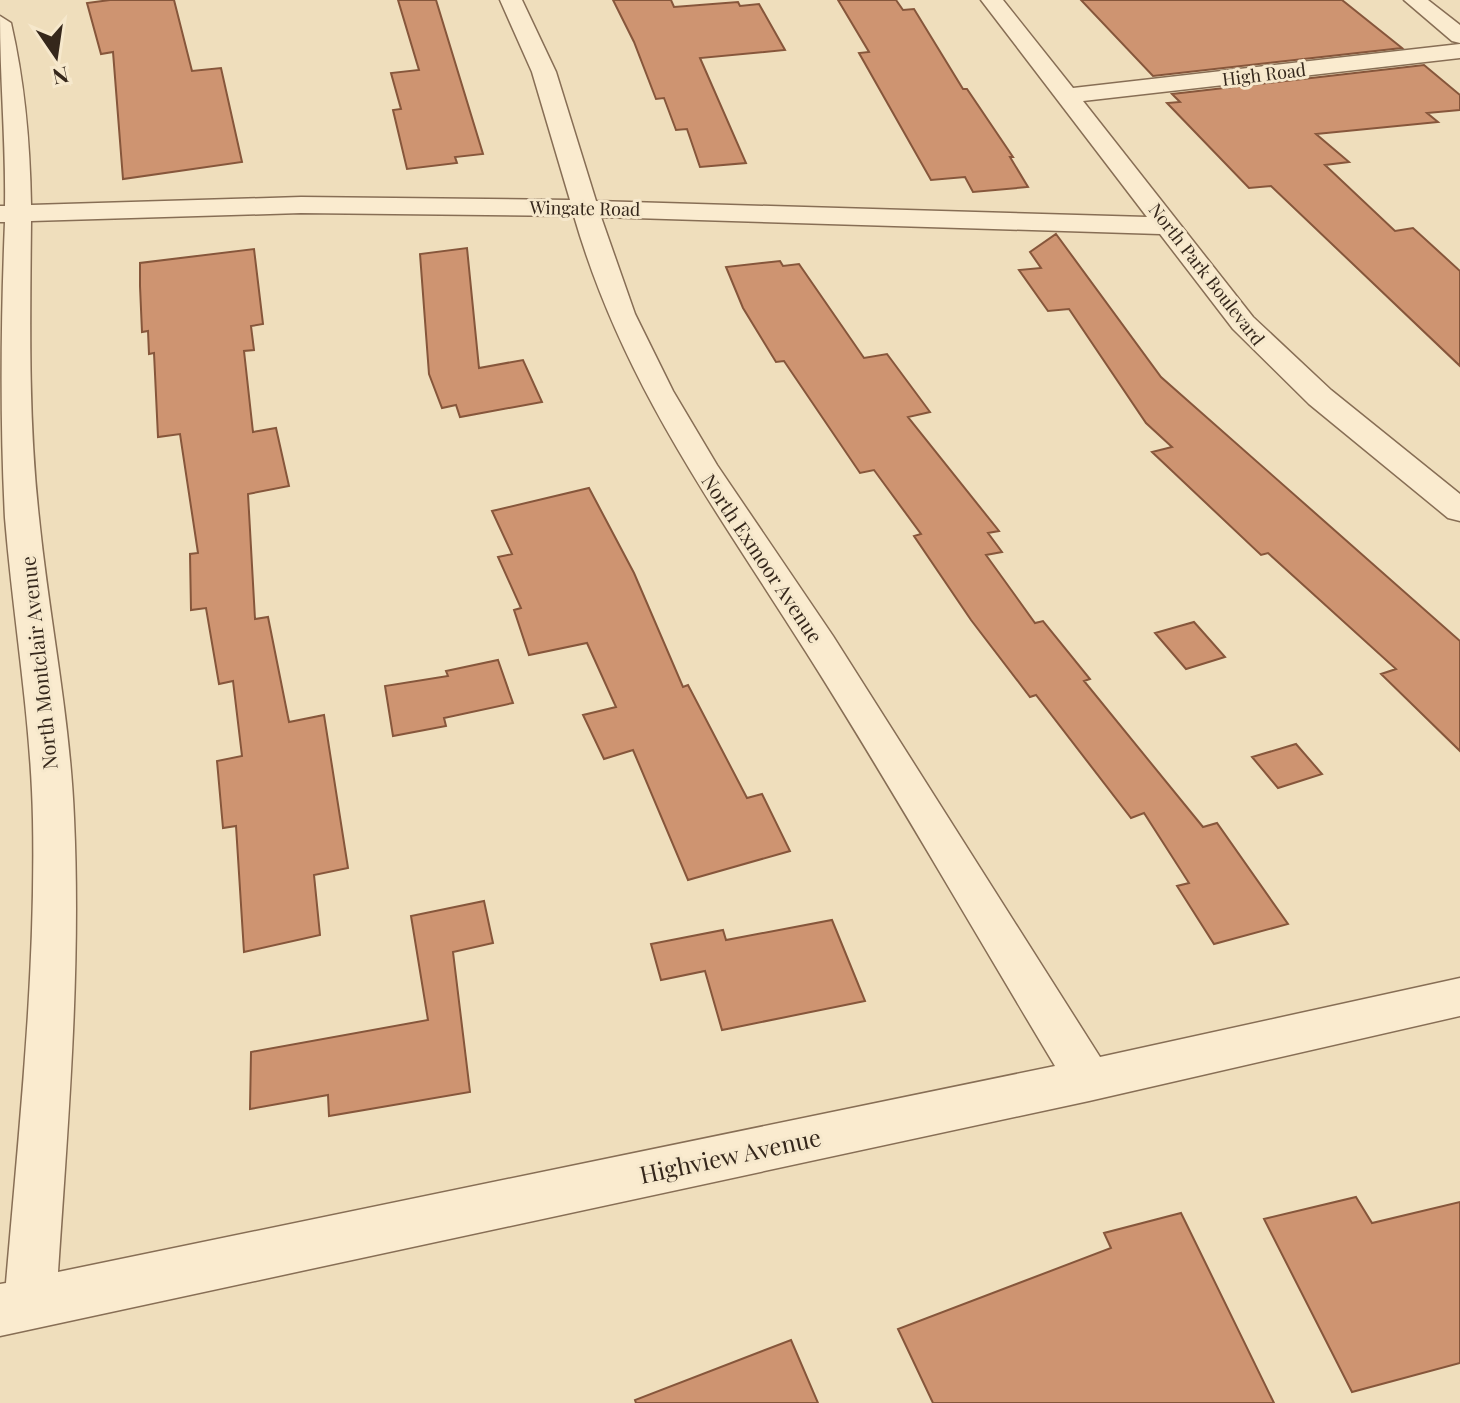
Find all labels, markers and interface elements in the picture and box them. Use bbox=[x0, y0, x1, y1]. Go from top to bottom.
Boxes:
north arrow bbox=[16, 16, 96, 96]
street label: High Road bbox=[1221, 57, 1308, 91]
text: N bbox=[50, 60, 72, 93]
street label: Wingate Road bbox=[528, 195, 641, 221]
street label: North Park Boulevard bbox=[1144, 198, 1270, 350]
street label: North Exmoor Avenue bbox=[696, 468, 830, 648]
street label: North Montclair Avenue bbox=[13, 555, 63, 771]
street label: Highview Avenue bbox=[636, 1120, 824, 1190]

